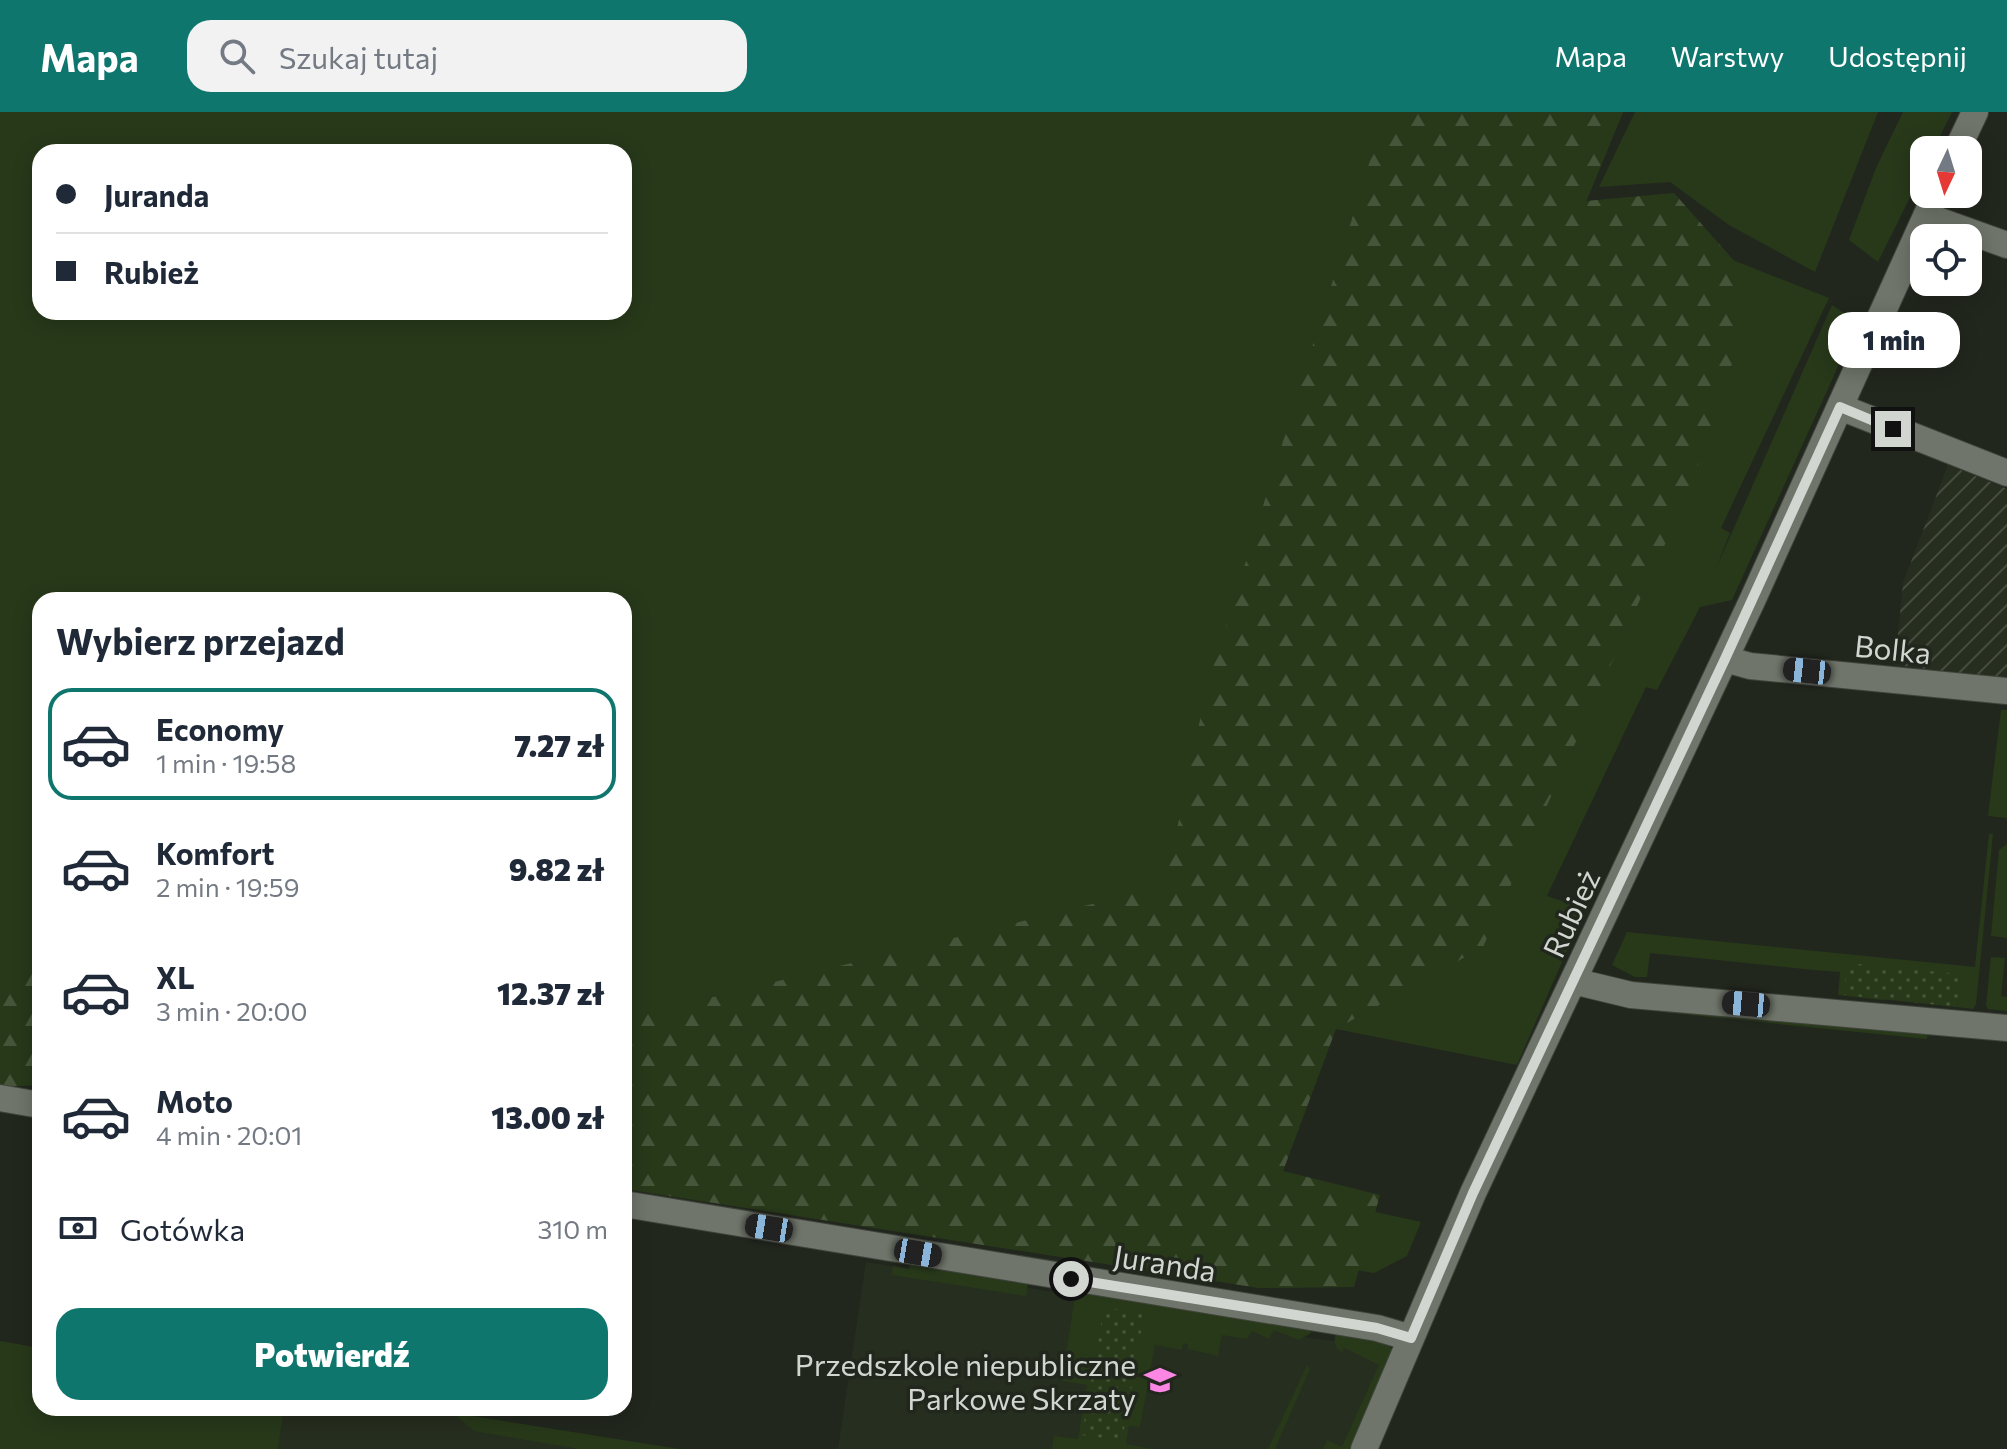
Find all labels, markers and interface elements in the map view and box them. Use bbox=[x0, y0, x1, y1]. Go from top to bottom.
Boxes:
search box bbox=[187, 20, 747, 92]
text: Mapa bbox=[40, 33, 139, 80]
icon: search bbox=[215, 34, 259, 78]
text: Szukaj tutaj bbox=[279, 38, 438, 75]
text: Mapa bbox=[1554, 39, 1627, 73]
text: Warstwy bbox=[1671, 39, 1784, 73]
text: Udostępnij bbox=[1828, 39, 1967, 73]
north arrow bbox=[1910, 136, 1982, 208]
map controls bbox=[1910, 136, 1982, 296]
text: Juranda bbox=[104, 176, 209, 213]
button: locate bbox=[1910, 224, 1982, 296]
text: Rubież bbox=[104, 253, 199, 290]
callout: 1 min bbox=[1827, 313, 1959, 369]
text: 1 min bbox=[1863, 324, 1925, 355]
route end bbox=[1875, 411, 1911, 447]
text: Wybierz przejazd bbox=[56, 618, 345, 662]
street label: Bolka bbox=[1853, 626, 1933, 670]
car bbox=[1782, 657, 1832, 685]
icon: car bbox=[60, 708, 132, 780]
text: Economy bbox=[156, 710, 284, 747]
text: 7.27 zł bbox=[514, 726, 604, 763]
text: 1 min · 19:58 bbox=[156, 747, 296, 778]
icon: car bbox=[60, 832, 132, 904]
text: Komfort bbox=[156, 834, 275, 871]
text: 9.82 zł bbox=[509, 850, 604, 887]
street label: Rubież bbox=[1534, 863, 1606, 963]
text: 2 min · 19:59 bbox=[156, 871, 300, 902]
icon: car bbox=[60, 956, 132, 1028]
text: XL bbox=[156, 958, 195, 995]
text: 12.37 zł bbox=[497, 974, 604, 1011]
car bbox=[1721, 990, 1771, 1018]
text: 3 min · 20:00 bbox=[156, 995, 308, 1026]
icon: car bbox=[60, 1080, 132, 1152]
text: Moto bbox=[156, 1082, 233, 1119]
text: 13.00 zł bbox=[491, 1098, 604, 1135]
text: 4 min · 20:01 bbox=[156, 1119, 302, 1150]
icon: cash bbox=[56, 1206, 100, 1250]
text: Gotówka bbox=[120, 1210, 245, 1247]
car bbox=[743, 1212, 795, 1244]
text: 310 m bbox=[537, 1213, 608, 1244]
street label: Juranda bbox=[1111, 1236, 1219, 1288]
car bbox=[892, 1237, 944, 1269]
route start bbox=[1053, 1261, 1089, 1297]
button: Potwierdź bbox=[56, 1308, 608, 1400]
place label: Przedszkole niepubliczne Parkowe Skrzaty bbox=[795, 1345, 1136, 1416]
school or university icon: Przedszkole niepubliczne Parkowe Skrzaty bbox=[1143, 1363, 1177, 1397]

